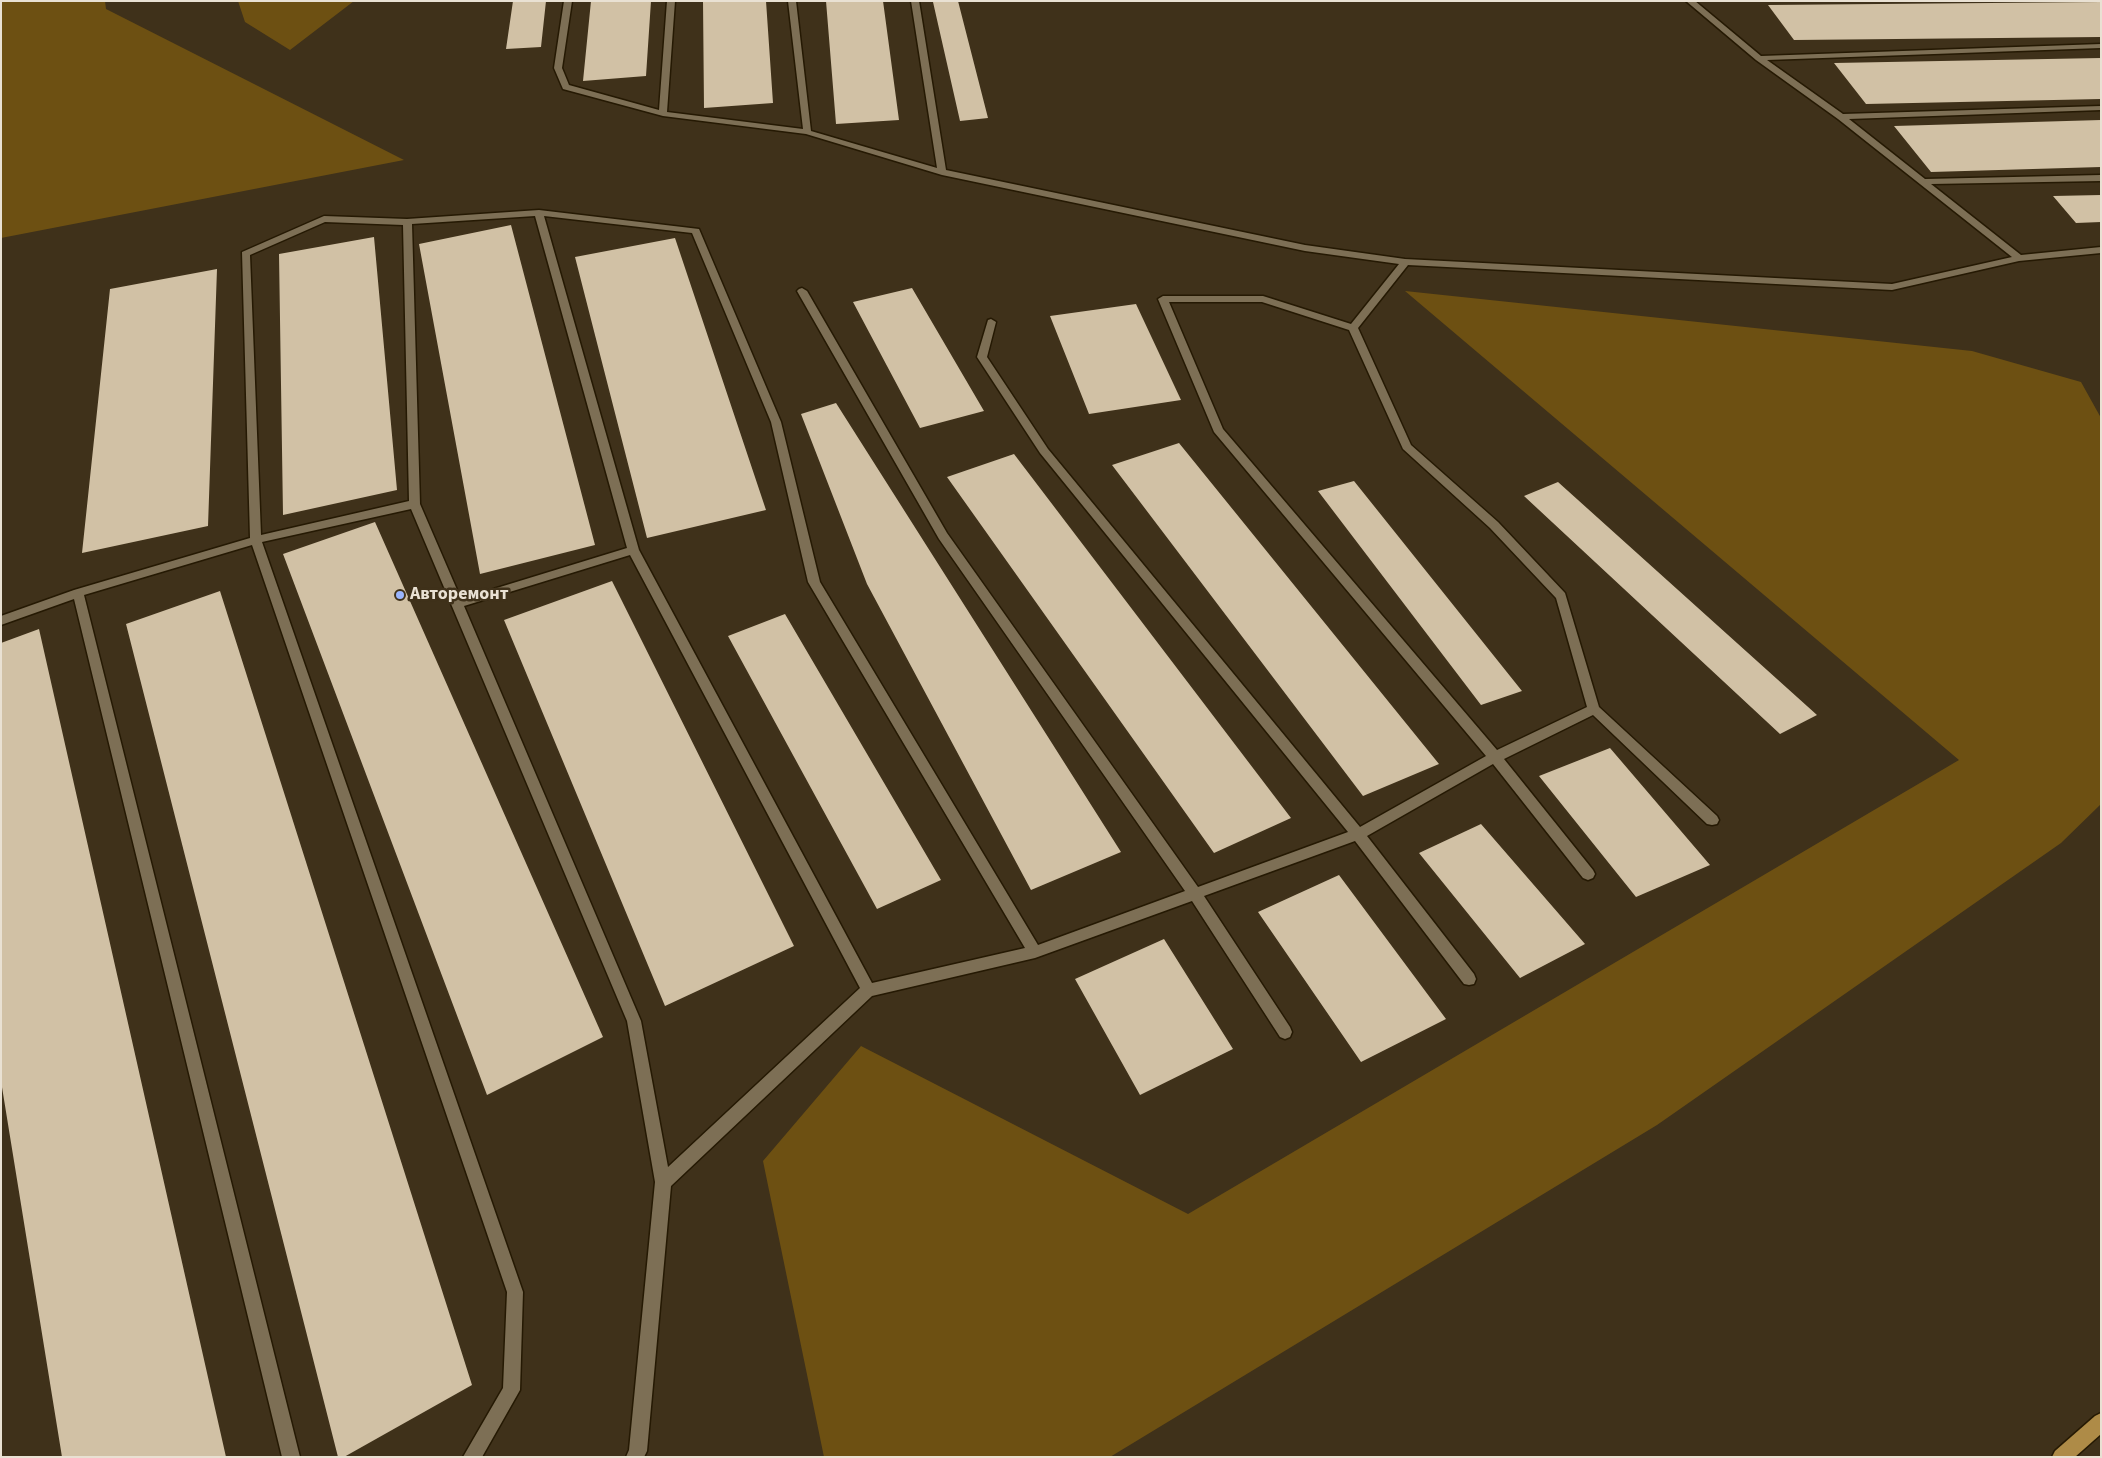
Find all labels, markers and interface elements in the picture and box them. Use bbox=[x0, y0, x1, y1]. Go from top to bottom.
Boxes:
place label: Авторемонт bbox=[410, 584, 509, 606]
marker: Авторемонт bbox=[394, 589, 406, 601]

